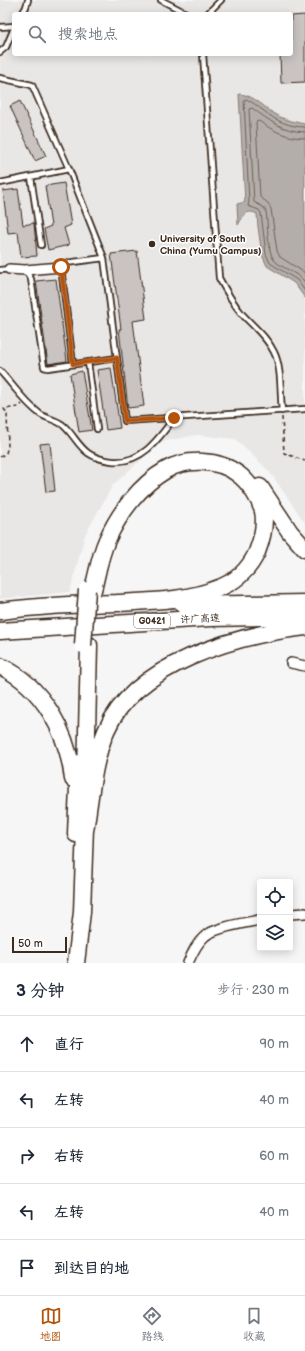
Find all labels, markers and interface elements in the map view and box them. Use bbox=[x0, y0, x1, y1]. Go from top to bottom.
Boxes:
search box bbox=[12, 12, 293, 56]
icon: search bbox=[26, 23, 48, 45]
text: 搜索地点 bbox=[58, 25, 118, 44]
place label: University of South China (Yumu Campus) bbox=[160, 233, 262, 257]
marker: University of South China (Yumu Campus) bbox=[147, 239, 157, 249]
route start bbox=[52, 258, 70, 276]
route end bbox=[165, 409, 183, 427]
street label: 许广高速 bbox=[180, 612, 220, 626]
road number: G0421 bbox=[134, 614, 170, 628]
map controls bbox=[257, 879, 293, 951]
button: locate bbox=[257, 879, 293, 915]
button: layers bbox=[257, 915, 293, 951]
scale bar bbox=[12, 935, 67, 954]
text: 50 m bbox=[18, 937, 43, 950]
text: 3 分钟 bbox=[16, 981, 65, 1001]
text: 步行 · 230 m bbox=[217, 982, 289, 998]
icon: ahead bbox=[16, 1033, 38, 1055]
text: 直行 bbox=[54, 1035, 84, 1054]
text: 90 m bbox=[260, 1036, 289, 1052]
icon: left bbox=[16, 1089, 38, 1111]
text: 左转 bbox=[54, 1091, 84, 1110]
text: 40 m bbox=[259, 1092, 289, 1108]
icon: right bbox=[16, 1145, 38, 1167]
text: 右转 bbox=[54, 1147, 84, 1166]
text: 60 m bbox=[259, 1148, 289, 1164]
icon: left bbox=[16, 1201, 38, 1223]
text: 左转 bbox=[54, 1203, 84, 1222]
text: 40 m bbox=[259, 1204, 289, 1220]
icon: arrive bbox=[16, 1257, 38, 1279]
text: 到达目的地 bbox=[54, 1259, 129, 1278]
tab: 地图 bbox=[40, 1305, 62, 1343]
tab: 路线 bbox=[141, 1305, 163, 1343]
tab: 收藏 bbox=[243, 1305, 265, 1343]

